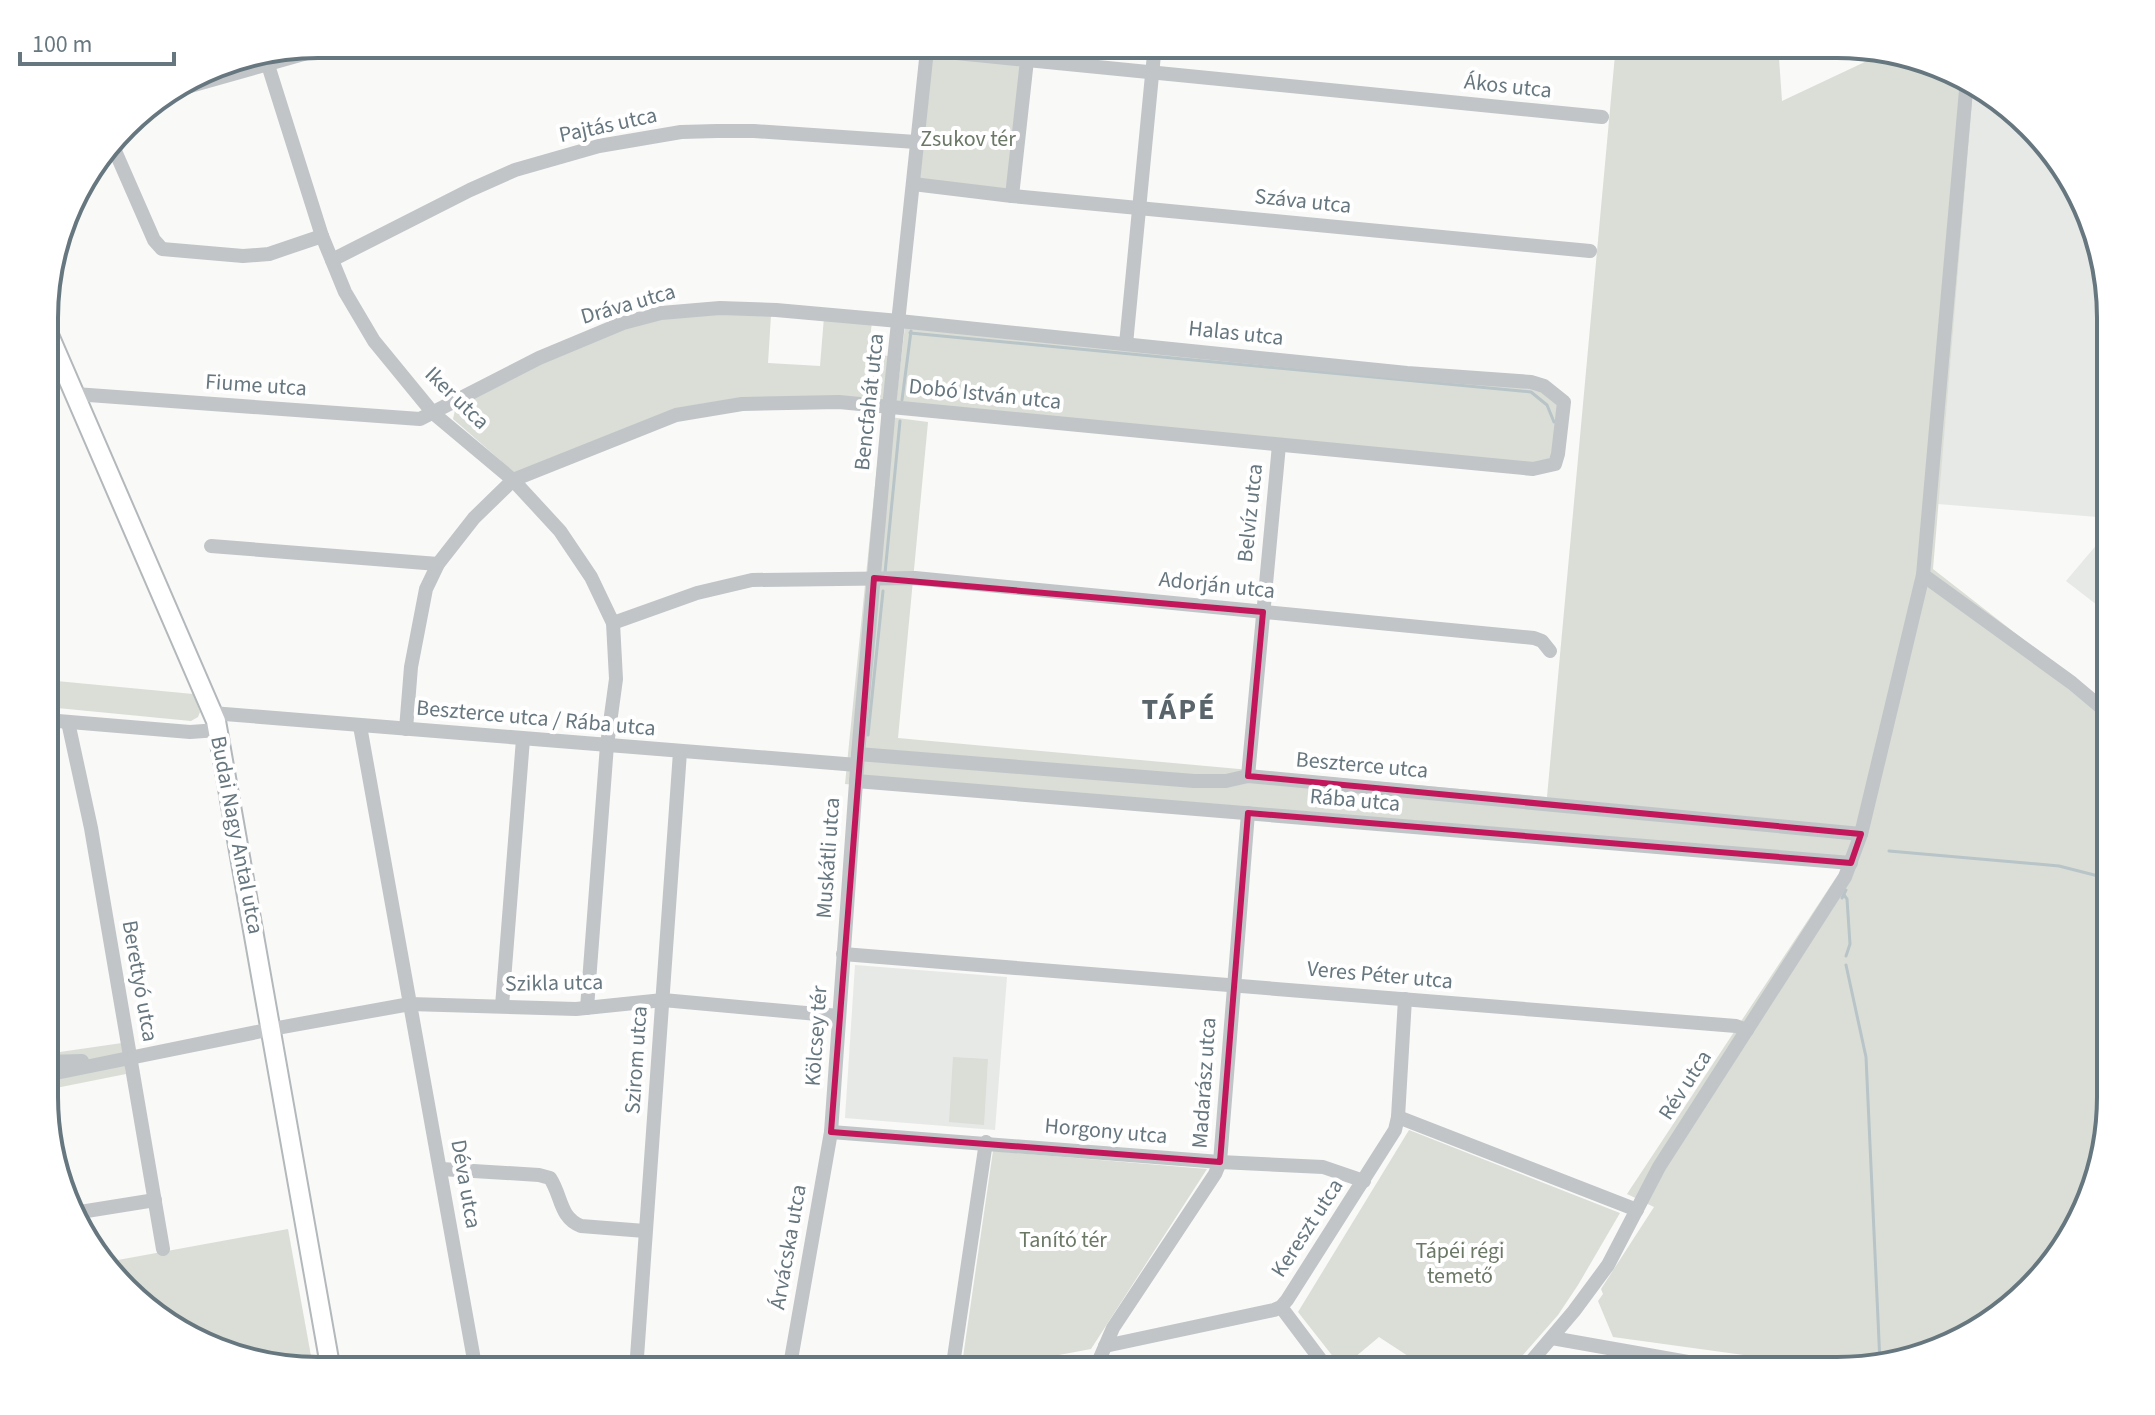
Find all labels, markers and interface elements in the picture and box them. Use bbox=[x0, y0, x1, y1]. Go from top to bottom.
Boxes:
scale bar bbox=[20, 16, 174, 66]
text: 100 m bbox=[32, 27, 92, 62]
street label: Ákos utca bbox=[1463, 65, 1553, 107]
street label: Pajtás utca bbox=[556, 99, 660, 151]
park label: Zsukov tér bbox=[920, 123, 1016, 155]
street label: Száva utca bbox=[1253, 180, 1353, 222]
street label: Dráva utca bbox=[577, 275, 679, 333]
street label: Halas utca bbox=[1187, 312, 1285, 354]
street label: Bencfahát utca bbox=[846, 332, 892, 472]
street label: Iker utca bbox=[417, 359, 497, 437]
street label: Fiume utca bbox=[204, 365, 308, 405]
street label: Dobó István utca bbox=[907, 370, 1063, 418]
street label: Belvíz utca bbox=[1229, 462, 1271, 564]
street label: Adorján utca bbox=[1157, 563, 1277, 607]
district label: TÁPÉ bbox=[1142, 688, 1217, 731]
street label: Beszterce utca / Rába utca bbox=[415, 692, 657, 744]
street label: Budai Nagy Antal utca bbox=[202, 733, 272, 937]
street label: Beszterce utca bbox=[1294, 743, 1430, 787]
street label: Rába utca bbox=[1308, 780, 1402, 820]
street label: Muskátli utca bbox=[808, 796, 848, 920]
street label: Berettyó utca bbox=[114, 918, 166, 1044]
street label: Veres Péter utca bbox=[1306, 953, 1454, 997]
street label: Szikla utca bbox=[504, 966, 604, 1000]
street label: Kölcsey tér bbox=[797, 984, 835, 1087]
street label: Szirom utca bbox=[616, 1005, 656, 1115]
street label: Madarász utca bbox=[1183, 1016, 1225, 1150]
street label: Rév utca bbox=[1650, 1044, 1720, 1126]
street label: Horgony utca bbox=[1043, 1110, 1169, 1152]
street label: Déva utca bbox=[442, 1137, 490, 1231]
street label: Kereszt utca bbox=[1263, 1172, 1351, 1284]
street label: Árvácska utca bbox=[761, 1182, 815, 1312]
park label: Tanító tér bbox=[1019, 1224, 1107, 1256]
park label: Tápéi régi temető bbox=[1416, 1235, 1504, 1292]

